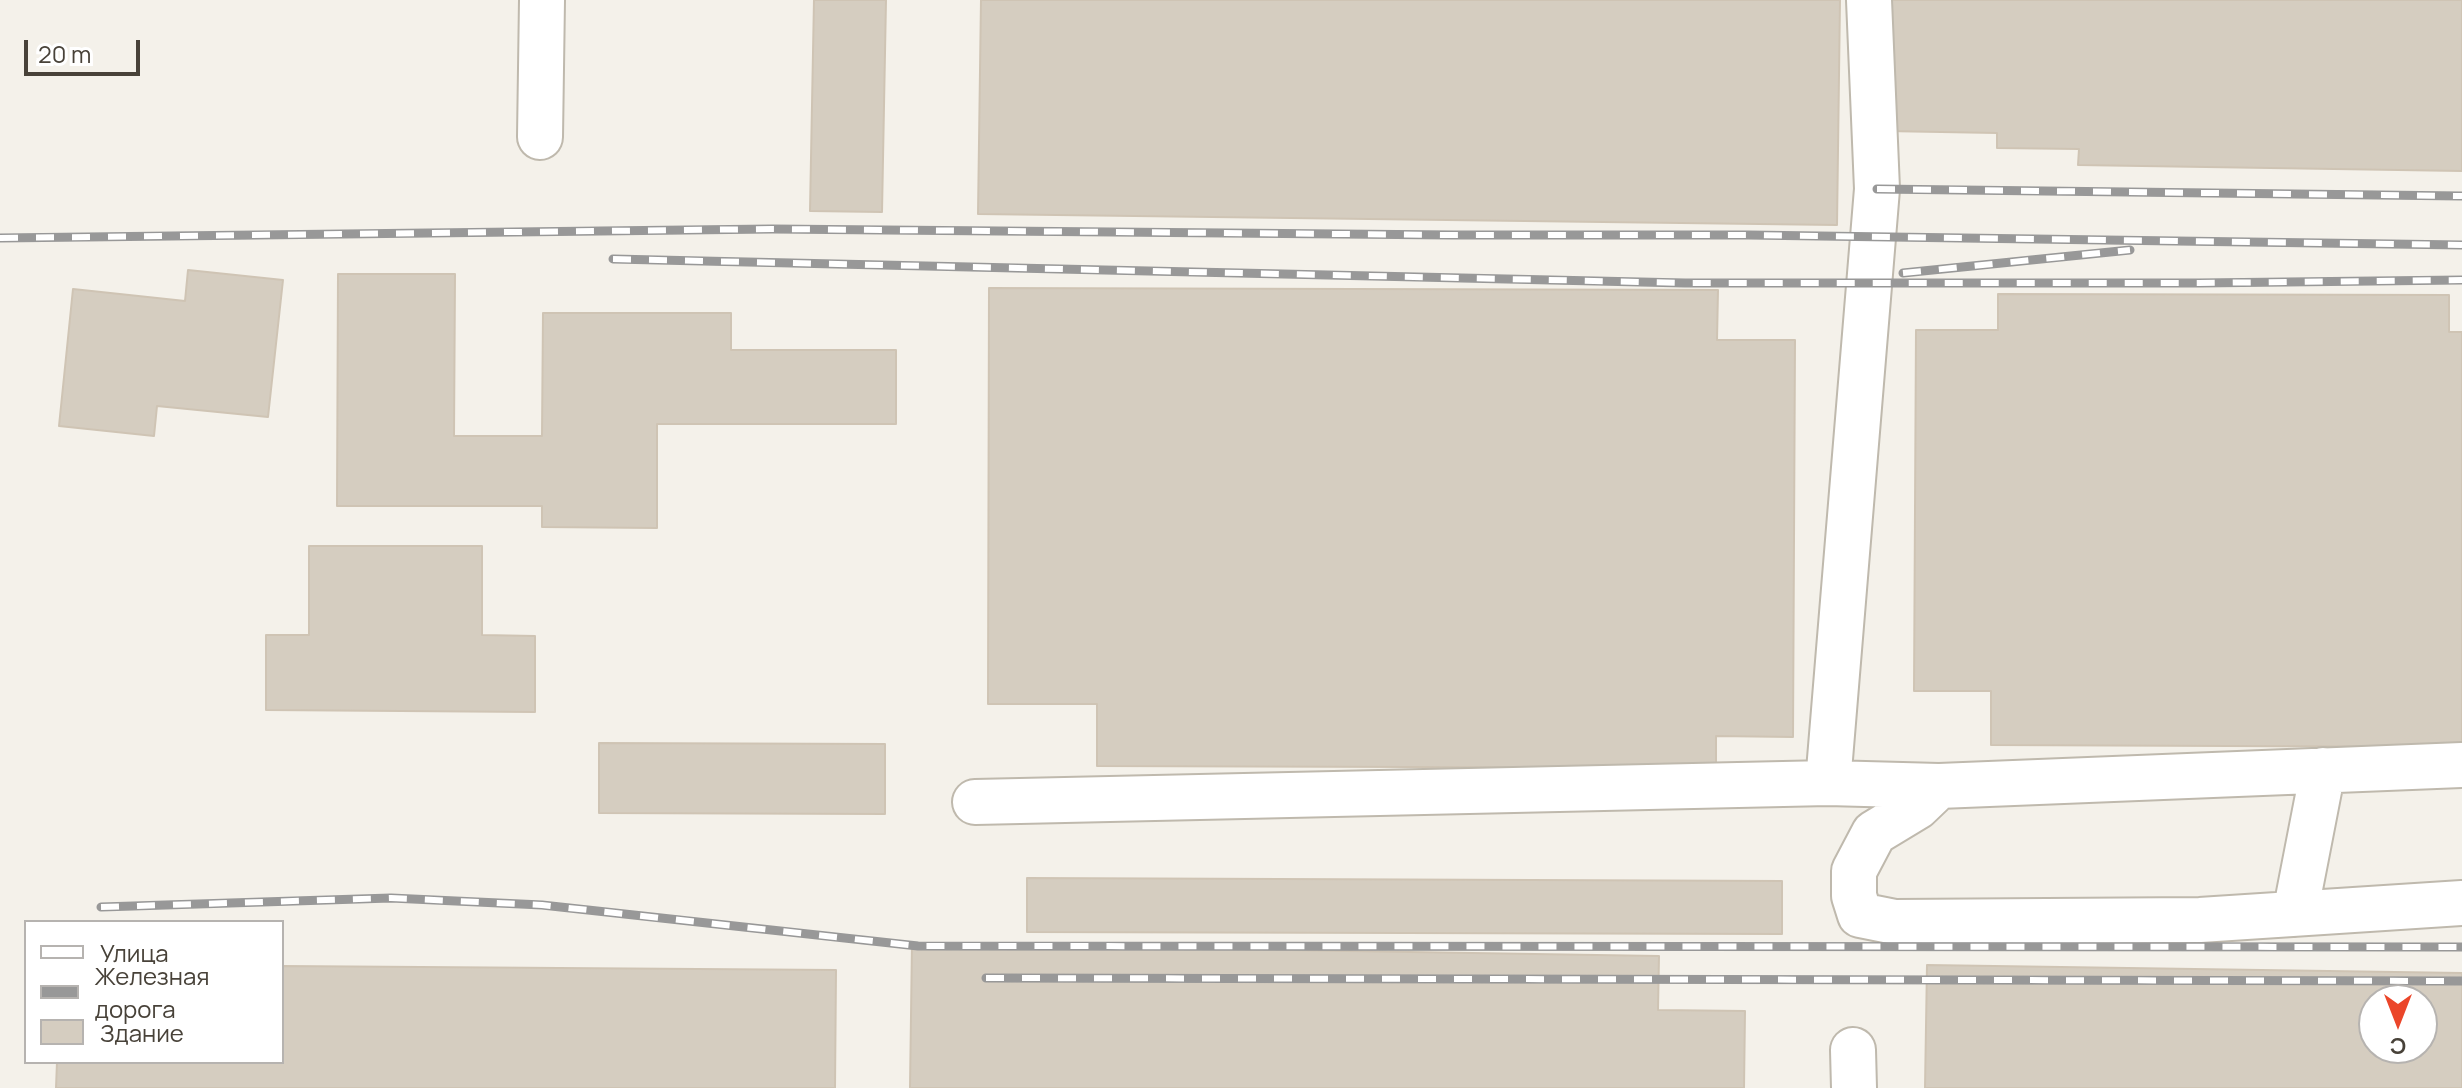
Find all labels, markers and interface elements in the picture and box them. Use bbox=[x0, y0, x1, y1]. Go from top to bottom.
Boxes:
scale bar bbox=[28, 24, 144, 74]
text: 20 m bbox=[38, 37, 91, 70]
legend bbox=[24, 920, 284, 1064]
text: Улица bbox=[100, 936, 169, 969]
text: Железная дорога bbox=[95, 959, 210, 1025]
north arrow bbox=[2358, 984, 2438, 1064]
text: Здание bbox=[100, 1016, 184, 1049]
text: С bbox=[2390, 1031, 2406, 1061]

